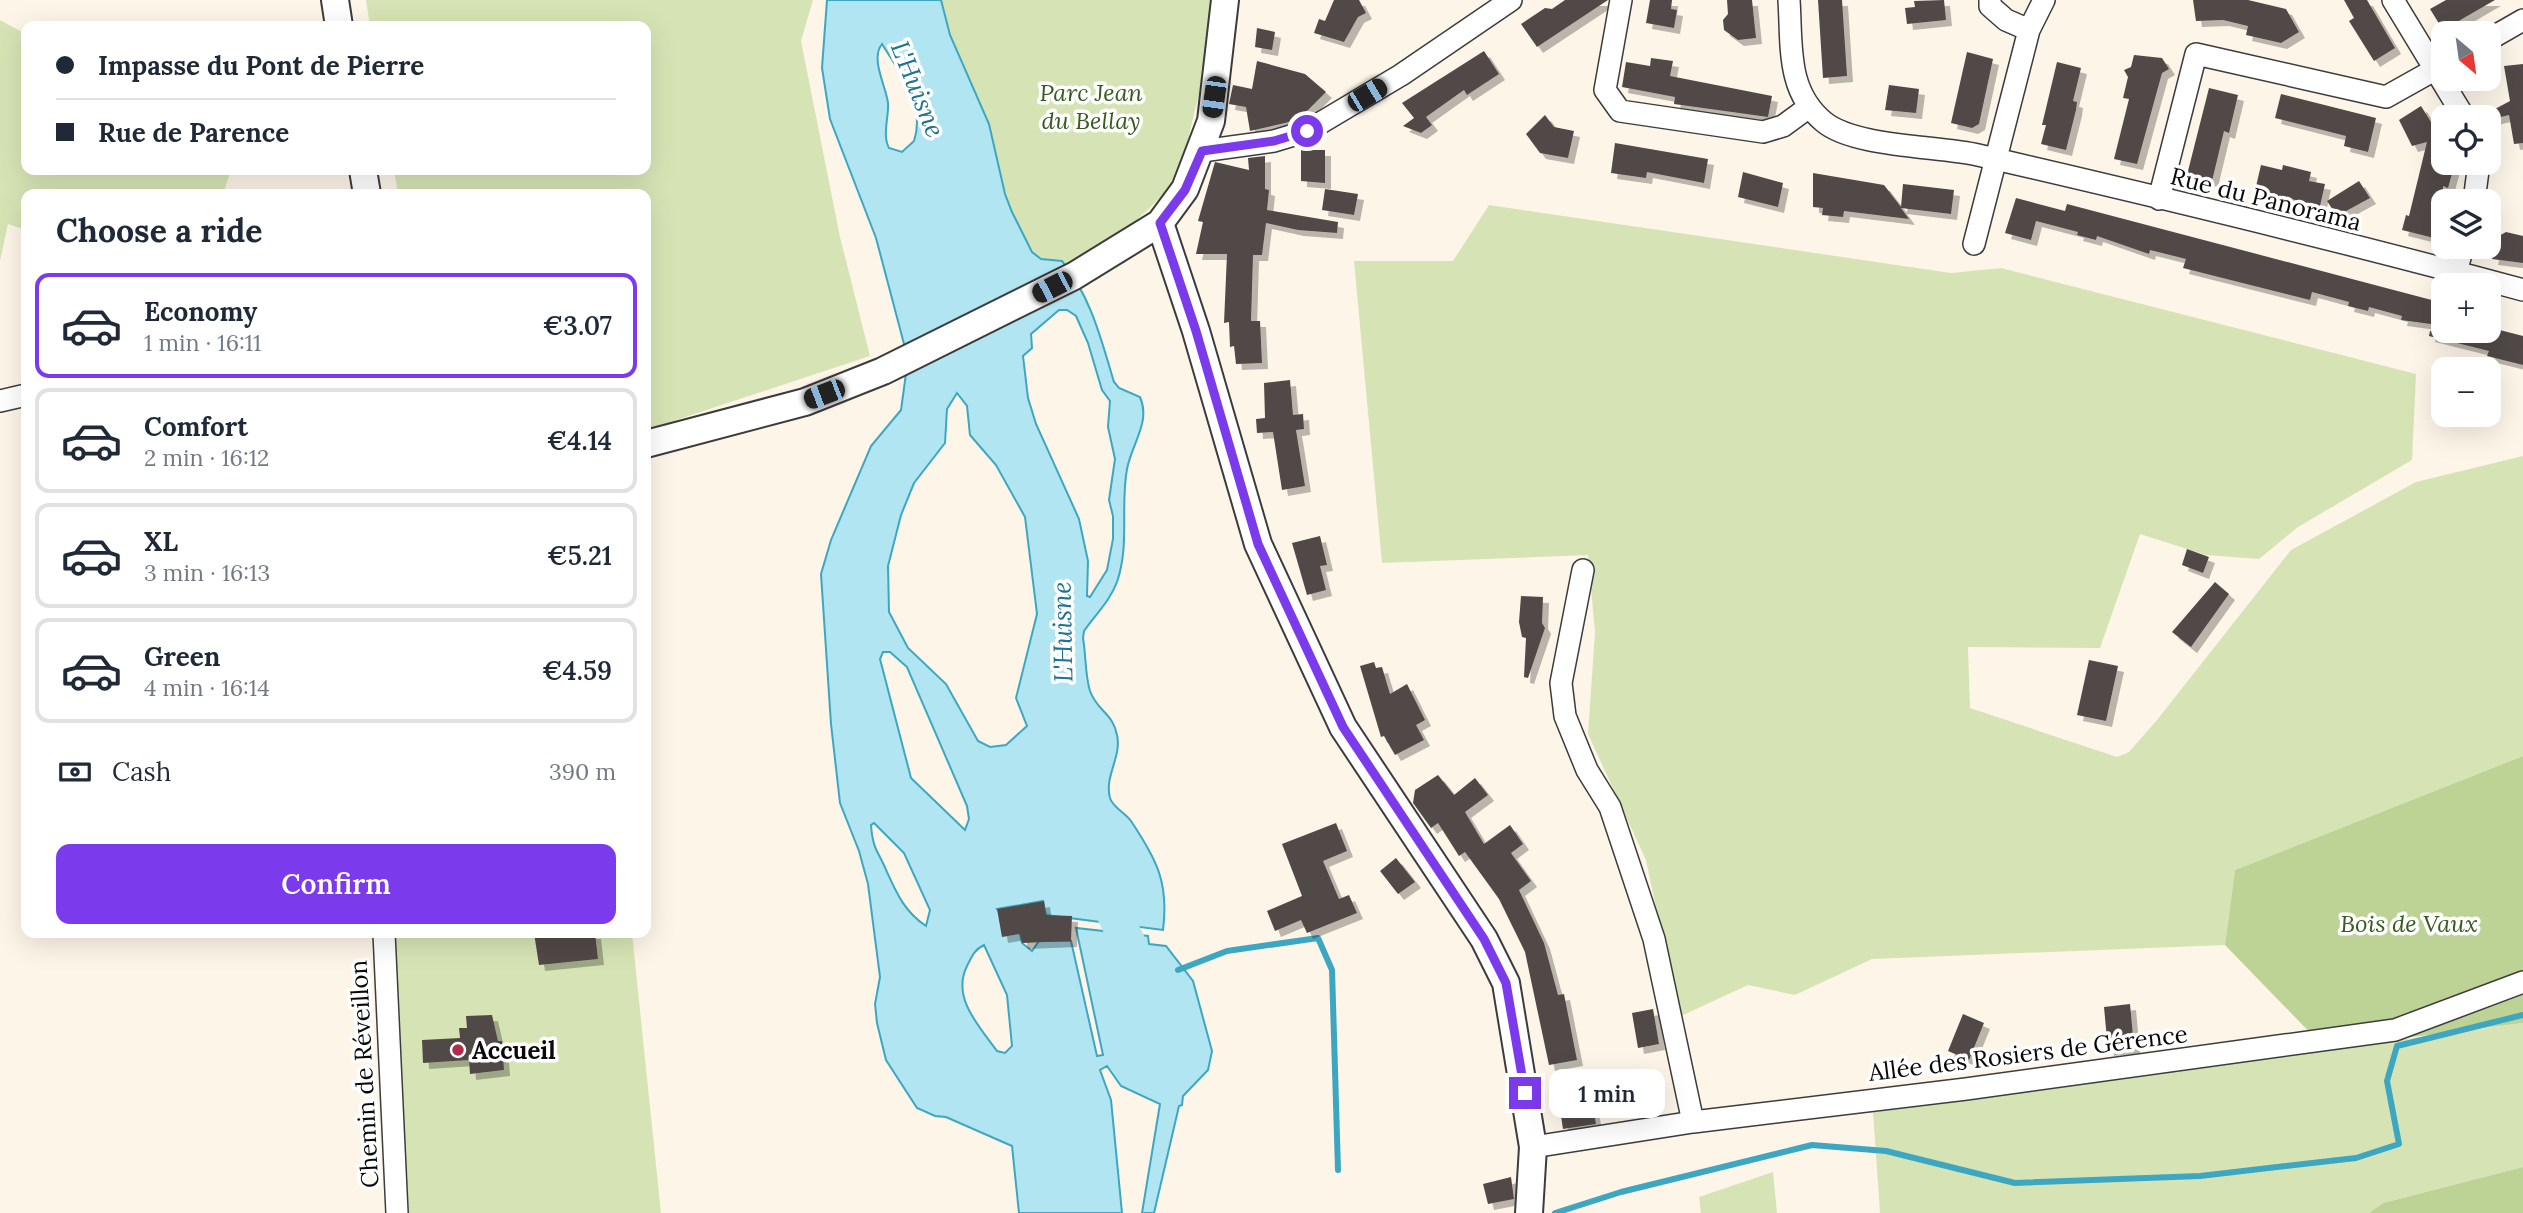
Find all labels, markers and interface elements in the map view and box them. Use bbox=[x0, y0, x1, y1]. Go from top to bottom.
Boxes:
north arrow bbox=[2431, 21, 2501, 91]
map controls bbox=[2431, 21, 2501, 427]
water label: L'Huisne bbox=[884, 36, 952, 142]
text: Impasse du Pont de Pierre bbox=[98, 49, 424, 82]
car bbox=[1201, 75, 1228, 119]
car bbox=[1344, 75, 1391, 115]
park label: Parc Jean du Bellay bbox=[1039, 77, 1143, 136]
button: locate bbox=[2431, 105, 2501, 175]
route start bbox=[1291, 115, 1323, 147]
text: Rue de Parence bbox=[98, 116, 289, 149]
street label: Rue du Panorama bbox=[2167, 160, 2365, 238]
button: layers bbox=[2431, 189, 2501, 259]
text: Choose a ride bbox=[56, 210, 263, 251]
car bbox=[1029, 268, 1076, 306]
button: + bbox=[2431, 273, 2501, 343]
icon: car bbox=[60, 294, 123, 357]
text: Economy bbox=[144, 295, 257, 328]
text: €3.07 bbox=[543, 309, 612, 342]
text: 1 min · 16:11 bbox=[144, 328, 261, 357]
button: − bbox=[2431, 357, 2501, 427]
car bbox=[801, 377, 848, 411]
icon: car bbox=[60, 409, 123, 472]
text: Comfort bbox=[144, 410, 248, 443]
text: €4.14 bbox=[547, 424, 612, 457]
text: 2 min · 16:12 bbox=[144, 443, 269, 472]
icon: car bbox=[60, 524, 123, 587]
text: XL bbox=[144, 525, 178, 558]
text: €5.21 bbox=[547, 539, 612, 572]
text: 3 min · 16:13 bbox=[144, 558, 270, 587]
water label: L'Huisne bbox=[1045, 581, 1079, 683]
icon: car bbox=[60, 639, 123, 702]
text: Green bbox=[144, 640, 220, 673]
text: €4.59 bbox=[542, 654, 612, 687]
text: 4 min · 16:14 bbox=[144, 673, 270, 702]
icon: cash bbox=[56, 753, 94, 791]
text: Cash bbox=[112, 755, 171, 788]
text: 390 m bbox=[549, 757, 616, 786]
button: Confirm bbox=[56, 844, 616, 924]
park label: Bois de Vaux bbox=[2340, 908, 2478, 939]
street label: Chemin de Réveillon bbox=[343, 959, 385, 1189]
street label: Allée des Rosiers de Gérence bbox=[1866, 1018, 2189, 1088]
place label: Accueil bbox=[472, 1035, 556, 1066]
marker: Accueil bbox=[450, 1042, 466, 1058]
callout: 1 min bbox=[1550, 1068, 1665, 1118]
route end bbox=[1509, 1077, 1541, 1109]
text: 1 min bbox=[1578, 1079, 1636, 1108]

